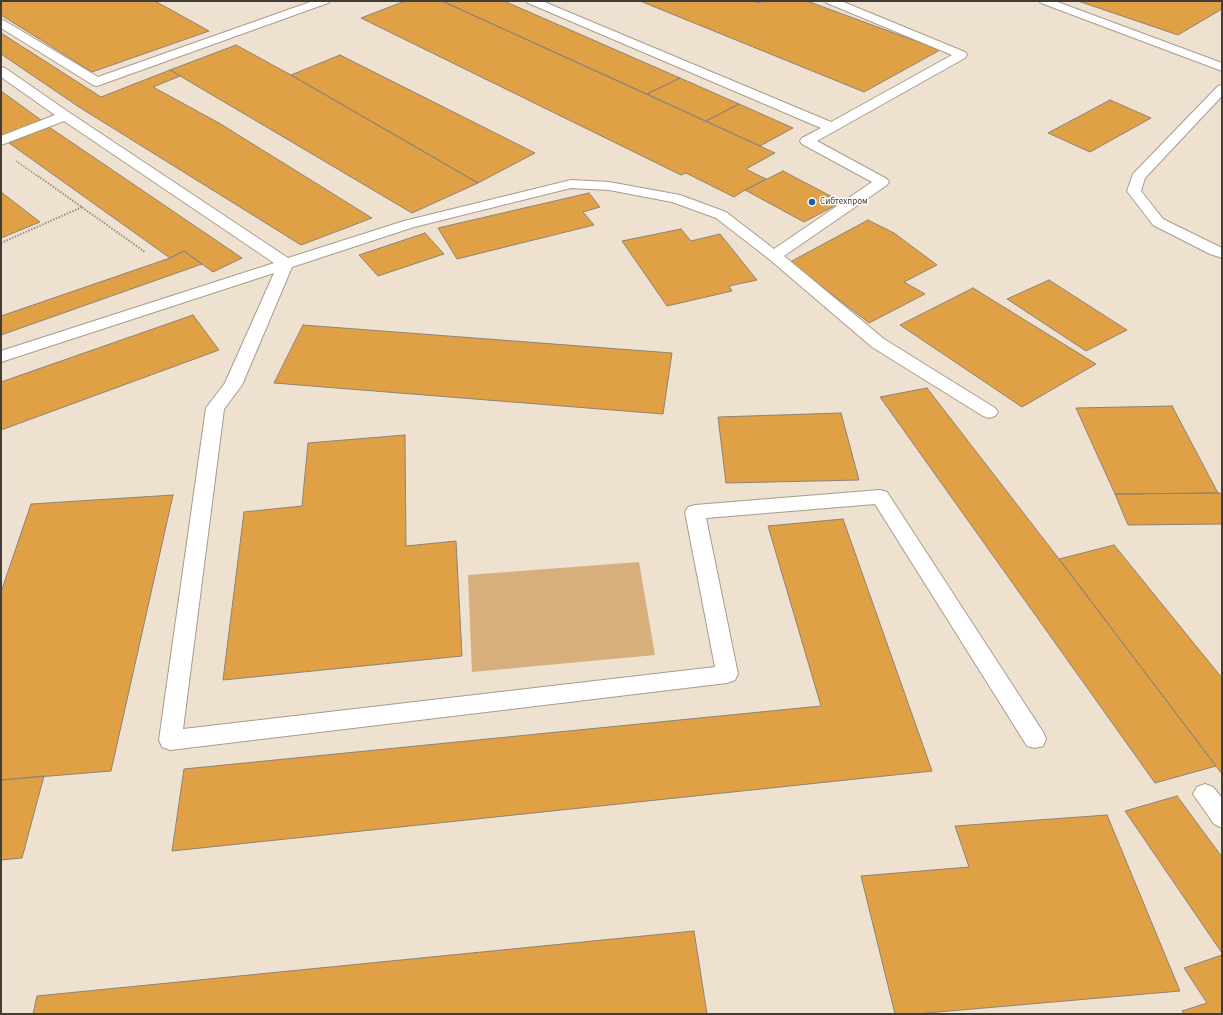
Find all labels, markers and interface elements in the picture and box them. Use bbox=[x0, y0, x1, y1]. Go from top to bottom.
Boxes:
marker: Сибтехпром bbox=[807, 197, 817, 207]
place label: Сибтехпром bbox=[820, 197, 868, 207]

